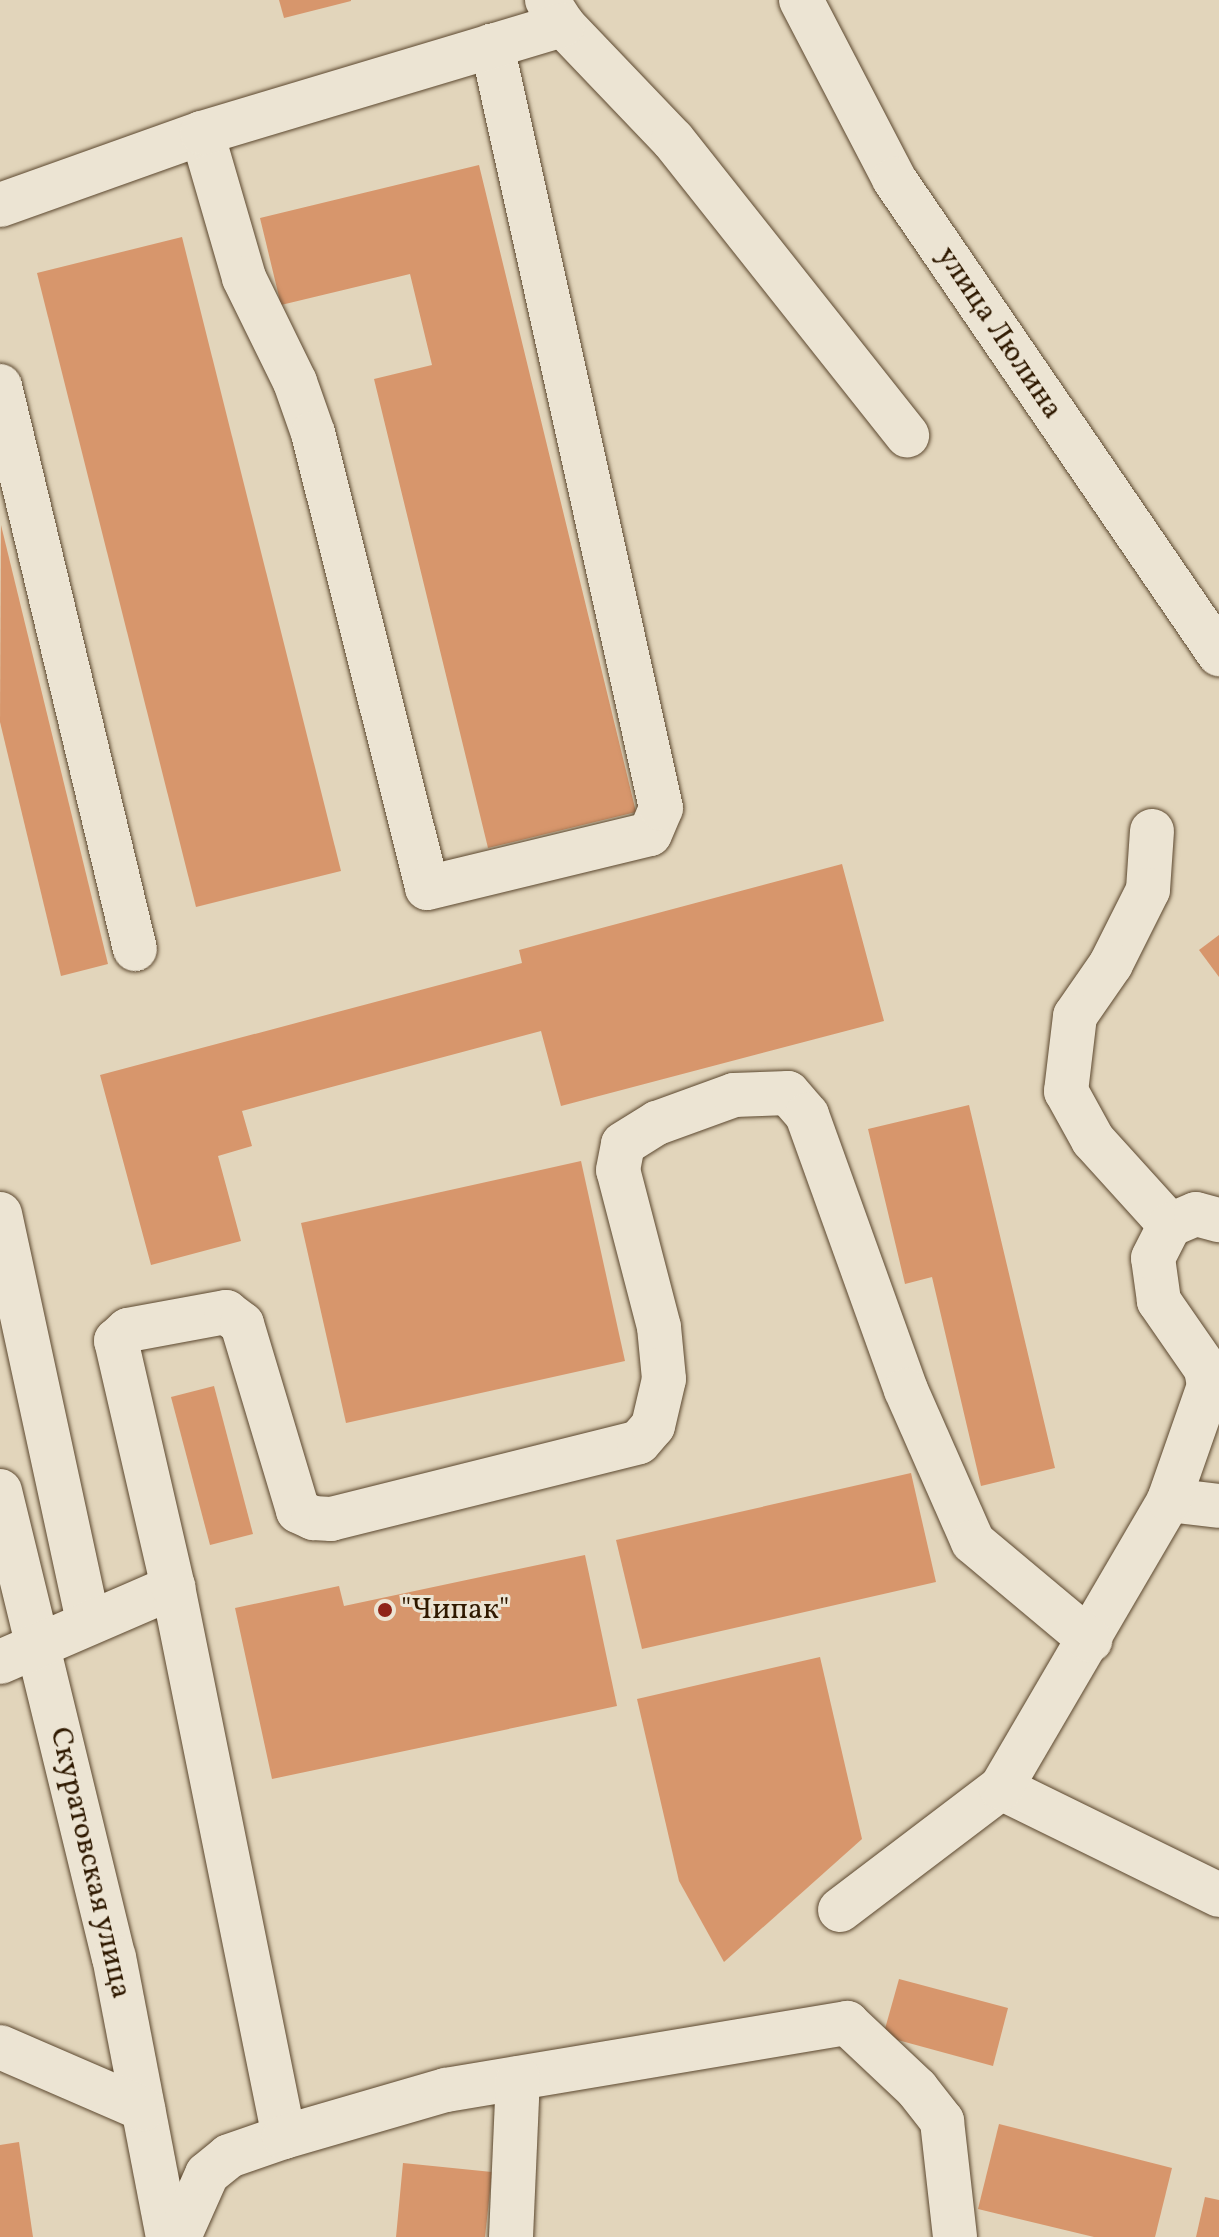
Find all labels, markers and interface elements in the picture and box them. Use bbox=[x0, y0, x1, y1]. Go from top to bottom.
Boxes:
street label: улица Люлина bbox=[928, 240, 1070, 426]
place label: "Чипак" bbox=[401, 1592, 509, 1628]
marker: "Чипак" bbox=[376, 1601, 394, 1619]
street label: Скуратовская улица bbox=[41, 1723, 139, 2003]

